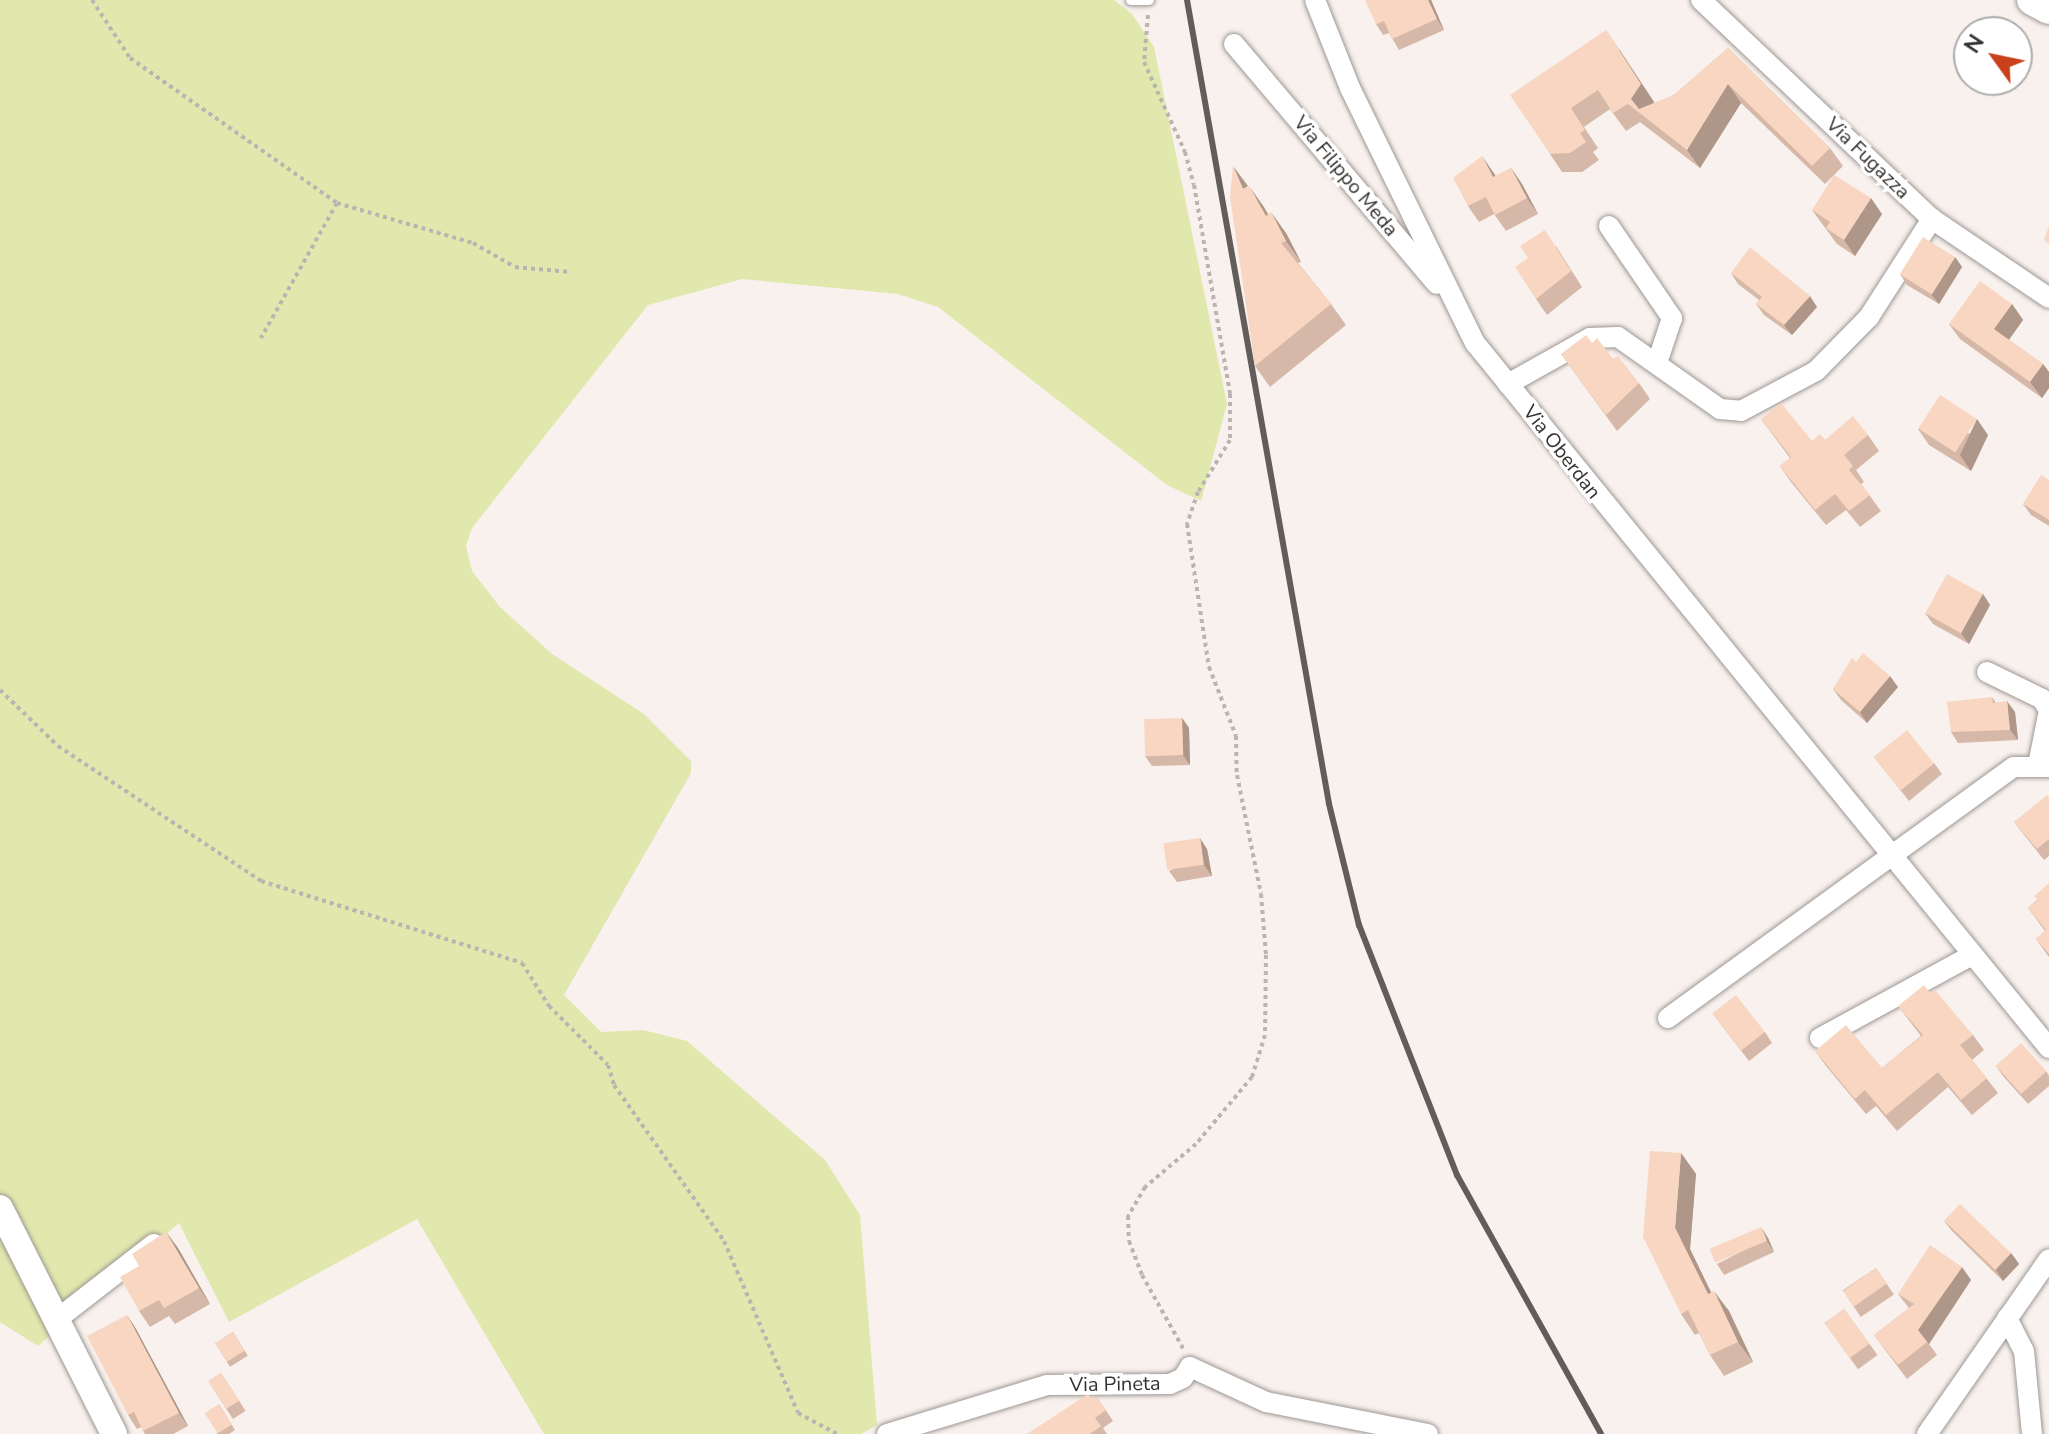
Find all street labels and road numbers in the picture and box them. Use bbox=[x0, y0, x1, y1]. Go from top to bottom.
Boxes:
street label: Via Filippo Meda bbox=[1289, 111, 1403, 241]
street label: Via Fugazza bbox=[1821, 112, 1915, 204]
street label: Via Oberdan bbox=[1518, 400, 1606, 504]
street label: Via Pineta bbox=[1069, 1371, 1161, 1397]

